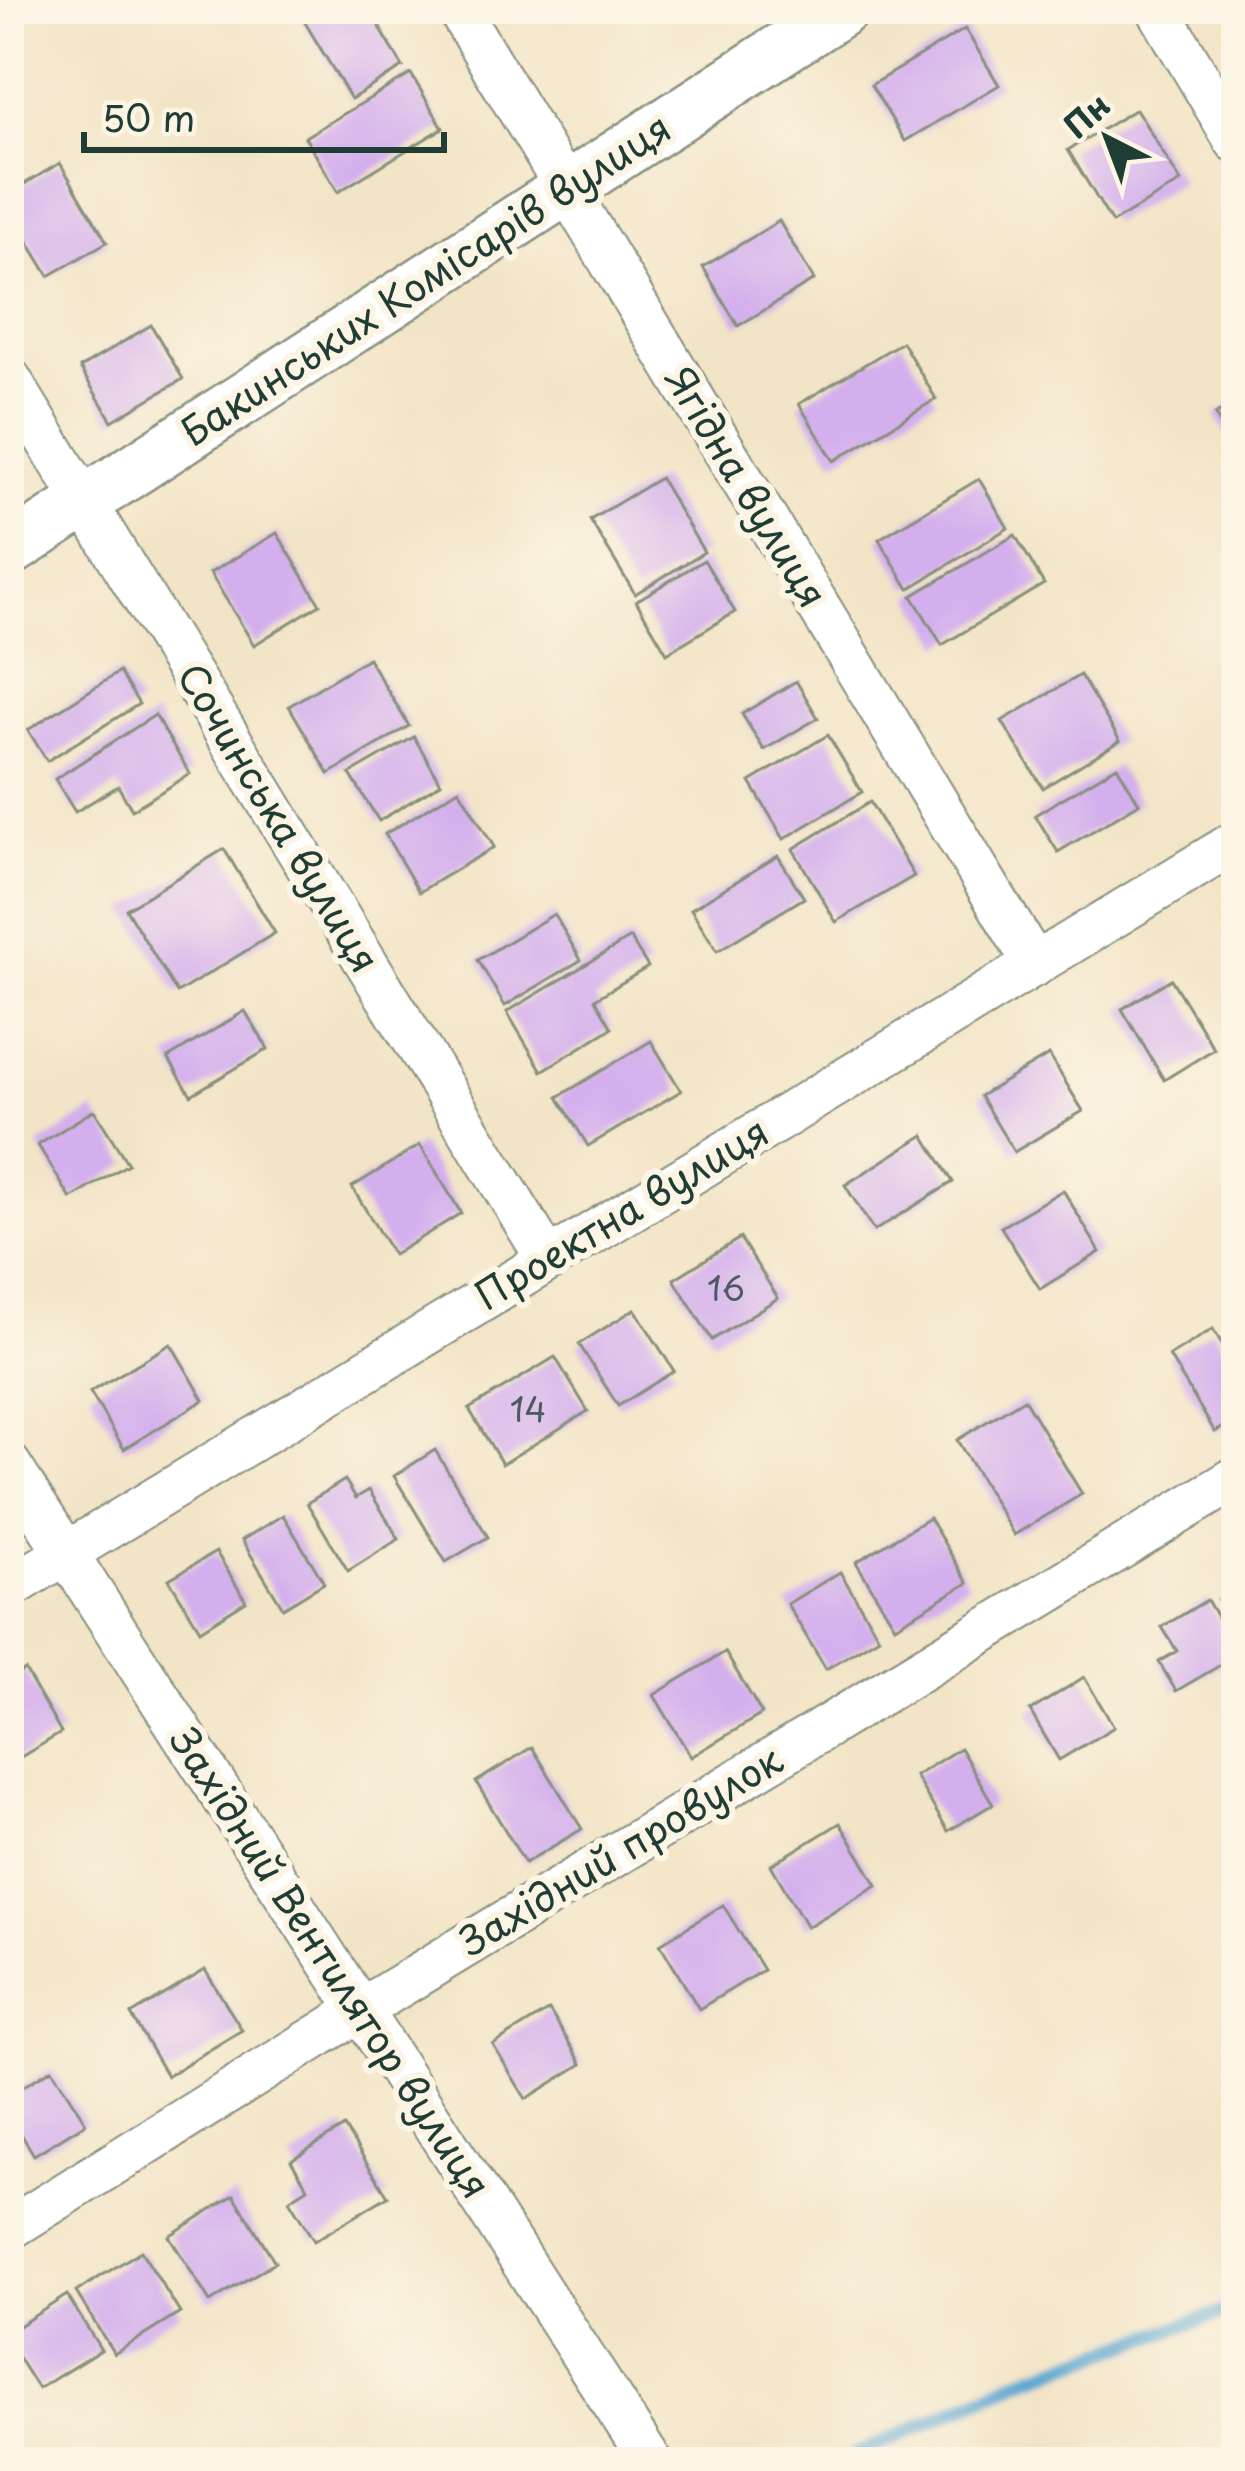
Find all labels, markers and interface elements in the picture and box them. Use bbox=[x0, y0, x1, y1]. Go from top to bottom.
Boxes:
scale bar bbox=[84, 78, 444, 152]
north arrow bbox=[1047, 78, 1167, 198]
text: Пн bbox=[1051, 80, 1120, 149]
text: 50 m bbox=[102, 90, 195, 144]
street label: Бакинських Комісарів вулиця bbox=[168, 97, 681, 459]
street label: Ягідна вулиця bbox=[653, 354, 844, 618]
street label: Сочинська вулиця bbox=[164, 651, 396, 983]
street label: Проектна вулиця bbox=[463, 1101, 779, 1323]
house number: 16 bbox=[707, 1262, 745, 1312]
house number: 14 bbox=[510, 1383, 546, 1433]
street label: Західний Вентилятор вулиця bbox=[157, 1714, 507, 2209]
street label: Західний провулок bbox=[447, 1728, 793, 1969]

